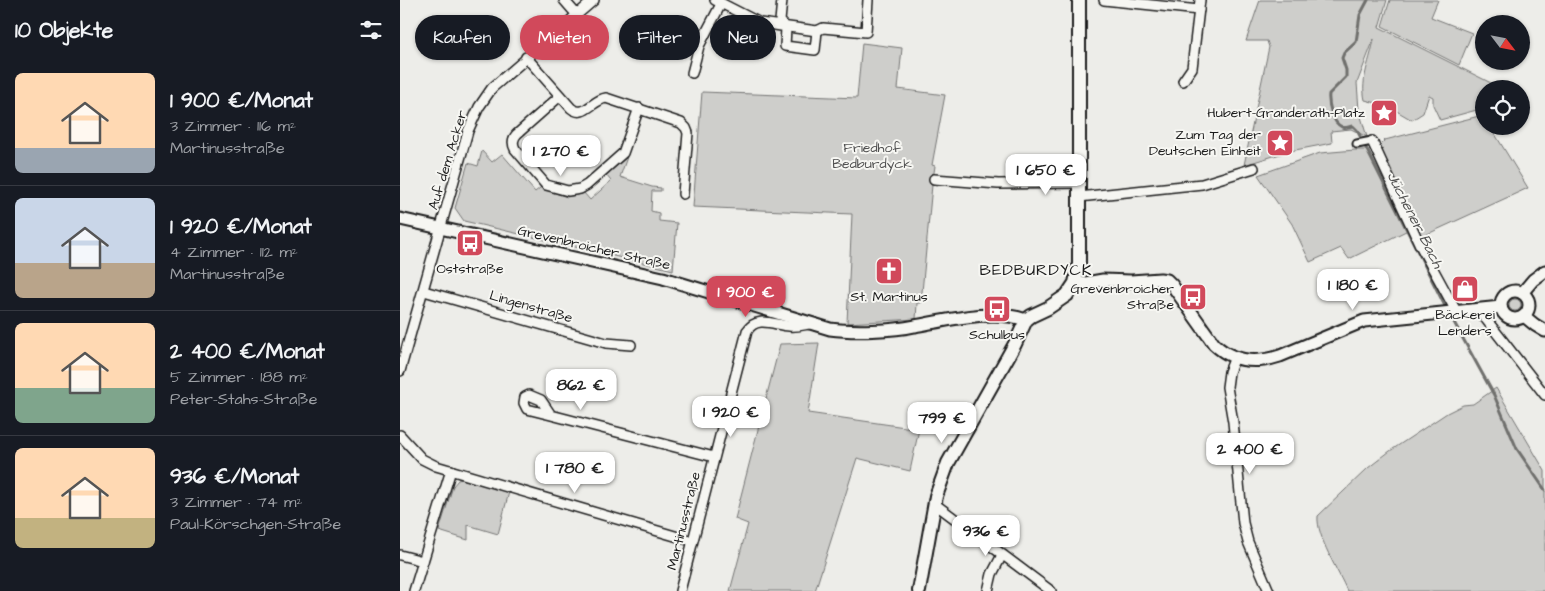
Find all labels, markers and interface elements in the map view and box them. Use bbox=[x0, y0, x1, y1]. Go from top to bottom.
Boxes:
chip: Kaufen bbox=[415, 15, 510, 60]
chip: Mieten bbox=[520, 15, 609, 60]
chip: Filter bbox=[619, 15, 700, 60]
chip: Neu bbox=[710, 15, 776, 60]
north arrow bbox=[1475, 15, 1530, 70]
map controls bbox=[1475, 15, 1530, 135]
text: 10 Objekte bbox=[15, 16, 113, 45]
icon: filters bbox=[357, 16, 385, 44]
button: locate bbox=[1475, 80, 1530, 135]
text: 1 900 €/Monat bbox=[170, 86, 313, 115]
icon: home bbox=[55, 93, 115, 153]
place icon: Hubert-Granderath-Platz bbox=[1369, 98, 1399, 128]
place label: Hubert-Granderath-Platz bbox=[1207, 103, 1365, 123]
street label: Auf dem Acker bbox=[423, 108, 473, 212]
text: 3 Zimmer · 116 m² bbox=[170, 115, 296, 137]
place label: Zum Tag der Deutschen Einheit bbox=[1149, 125, 1261, 161]
place icon: Zum Tag der Deutschen Einheit bbox=[1265, 128, 1295, 158]
pin: 1 270 € bbox=[515, 134, 607, 177]
text: Martinusstraße bbox=[170, 137, 285, 159]
park label: Friedhof Bedburdyck bbox=[832, 138, 912, 174]
text: 1 270 € bbox=[533, 140, 589, 162]
pin: 1 650 € bbox=[1000, 154, 1092, 196]
text: 1 650 € bbox=[1016, 159, 1076, 181]
water label: Jüchener Bach bbox=[1382, 168, 1449, 272]
text: 1 920 €/Monat bbox=[170, 212, 312, 241]
icon: home bbox=[55, 218, 115, 278]
street label: Grevenbroicher Straße bbox=[516, 221, 673, 275]
bus stop icon: Oststraße bbox=[455, 228, 485, 258]
text: 4 Zimmer · 112 m² bbox=[170, 241, 298, 263]
church icon: St. Martinus bbox=[874, 256, 904, 286]
place label: Oststraße bbox=[436, 259, 504, 279]
district label: BEDBURDYCK bbox=[980, 259, 1092, 281]
text: Martinusstraße bbox=[170, 263, 285, 285]
pin: 1 180 € bbox=[1307, 268, 1399, 311]
text: 1 180 € bbox=[1328, 274, 1378, 296]
shop icon: Bäckerei Lenders bbox=[1450, 274, 1480, 304]
pin: 1 900 € bbox=[700, 276, 792, 318]
place label: Grevenbroicher Straße bbox=[1071, 279, 1174, 315]
text: 1 900 € bbox=[718, 281, 774, 303]
bus stop icon: Grevenbroicher Straße bbox=[1178, 282, 1208, 312]
street label: Lingenstraße bbox=[487, 286, 575, 329]
place label: St. Martinus bbox=[850, 287, 928, 307]
bus stop icon: Schulbus bbox=[982, 294, 1012, 324]
place label: Bäckerei Lenders bbox=[1435, 305, 1495, 341]
place label: Schulbus bbox=[969, 325, 1025, 345]
text: 2 400 €/Monat bbox=[170, 337, 325, 366]
icon: home bbox=[55, 343, 115, 403]
text: 5 Zimmer · 188 m² bbox=[170, 366, 308, 388]
pin: 862 € bbox=[546, 368, 616, 411]
text: 862 € bbox=[557, 374, 605, 396]
text: Peter-Stahs-Straße bbox=[170, 388, 317, 410]
pin: 1 920 € bbox=[685, 396, 777, 438]
text: 1 920 € bbox=[703, 401, 759, 423]
pin: 799 € bbox=[907, 402, 977, 444]
text: 799 € bbox=[918, 407, 966, 429]
pin: 2 400 € bbox=[1204, 432, 1296, 475]
text: 2 400 € bbox=[1217, 438, 1283, 460]
pin: 1 780 € bbox=[529, 452, 621, 494]
text: 1 780 € bbox=[546, 457, 604, 479]
text: 936 €/Monat bbox=[170, 462, 299, 491]
icon: home bbox=[55, 468, 115, 528]
street label: Martinusstraße bbox=[662, 469, 706, 572]
text: 3 Zimmer · 74 m² bbox=[170, 491, 303, 513]
text: Paul-Körschgen-Straße bbox=[170, 513, 341, 535]
pin: 936 € bbox=[951, 514, 1021, 557]
text: 936 € bbox=[963, 520, 1009, 542]

